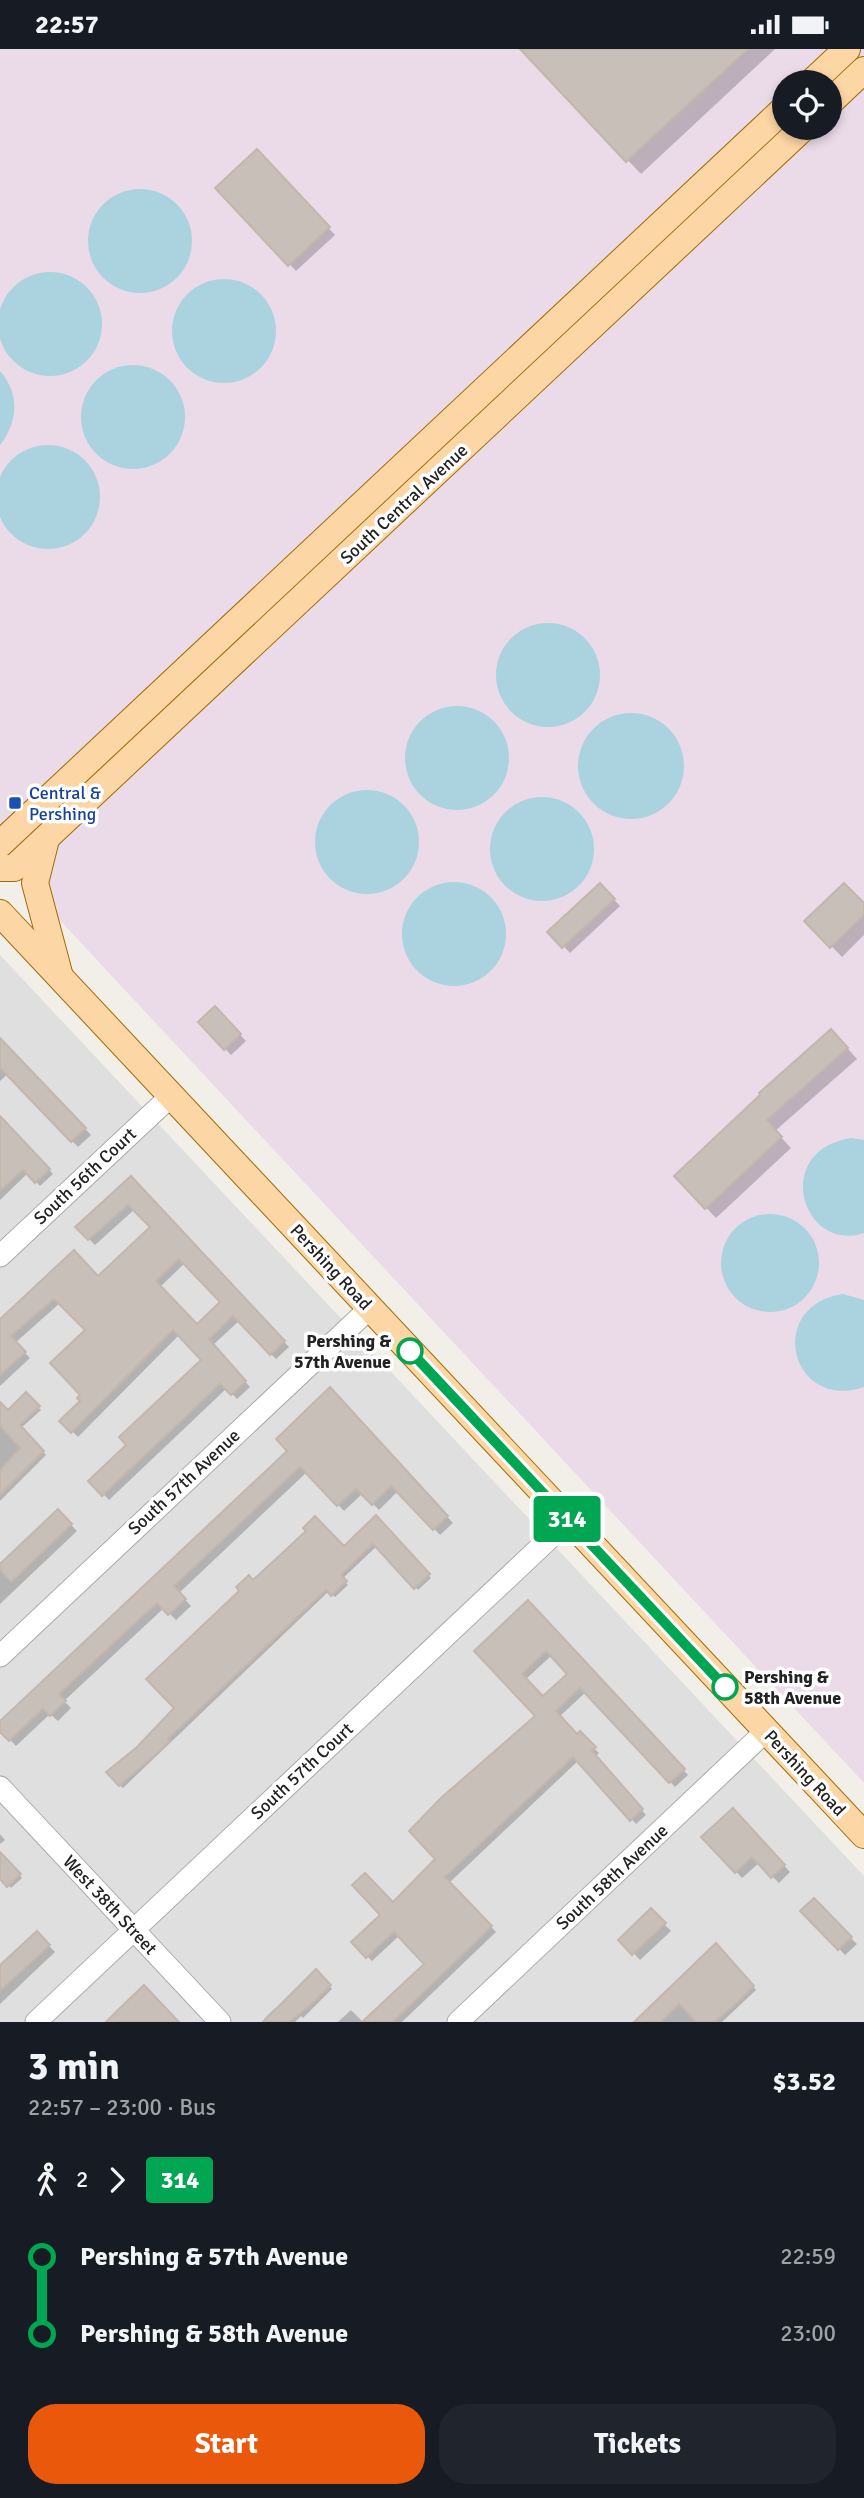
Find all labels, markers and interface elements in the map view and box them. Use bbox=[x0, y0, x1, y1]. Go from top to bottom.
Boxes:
text: 22:57 bbox=[35, 9, 99, 41]
map controls bbox=[772, 70, 842, 140]
button: locate bbox=[772, 70, 842, 140]
street label: South Central Avenue bbox=[336, 439, 472, 569]
place label: Central & Pershing bbox=[29, 782, 101, 825]
marker: Central & Pershing bbox=[7, 795, 23, 811]
street label: South 56th Court bbox=[29, 1123, 141, 1229]
street label: Pershing Road bbox=[286, 1219, 376, 1315]
place label: Pershing & 57th Avenue bbox=[294, 1330, 391, 1373]
marker: Pershing & 57th Avenue bbox=[397, 1338, 423, 1364]
street label: South 57th Avenue bbox=[123, 1424, 245, 1540]
line badge: 314 bbox=[527, 1496, 607, 1542]
text: 314 bbox=[548, 1504, 586, 1534]
place label: Pershing & 58th Avenue bbox=[744, 1666, 841, 1709]
marker: Pershing & 58th Avenue bbox=[712, 1674, 738, 1700]
street label: South 57th Court bbox=[246, 1718, 358, 1824]
street label: Pershing Road bbox=[760, 1725, 850, 1821]
street label: South 58th Avenue bbox=[551, 1819, 673, 1935]
street label: West 38th Street bbox=[58, 1851, 162, 1959]
text: 3 min bbox=[28, 2043, 120, 2090]
text: $3.52 bbox=[772, 2066, 836, 2098]
text: 22:57 – 23:00 · Bus bbox=[28, 2093, 216, 2122]
icon: walk bbox=[28, 2161, 66, 2199]
icon: forward bbox=[98, 2161, 136, 2199]
text: 2 bbox=[76, 2165, 88, 2194]
text: 314 bbox=[160, 2165, 199, 2195]
text: Pershing & 57th Avenue bbox=[80, 2241, 348, 2273]
text: 22:59 bbox=[780, 2242, 836, 2271]
text: Pershing & 58th Avenue bbox=[80, 2318, 348, 2350]
text: 23:00 bbox=[780, 2319, 836, 2348]
button: Start bbox=[28, 2404, 425, 2484]
button: Tickets bbox=[439, 2404, 836, 2484]

